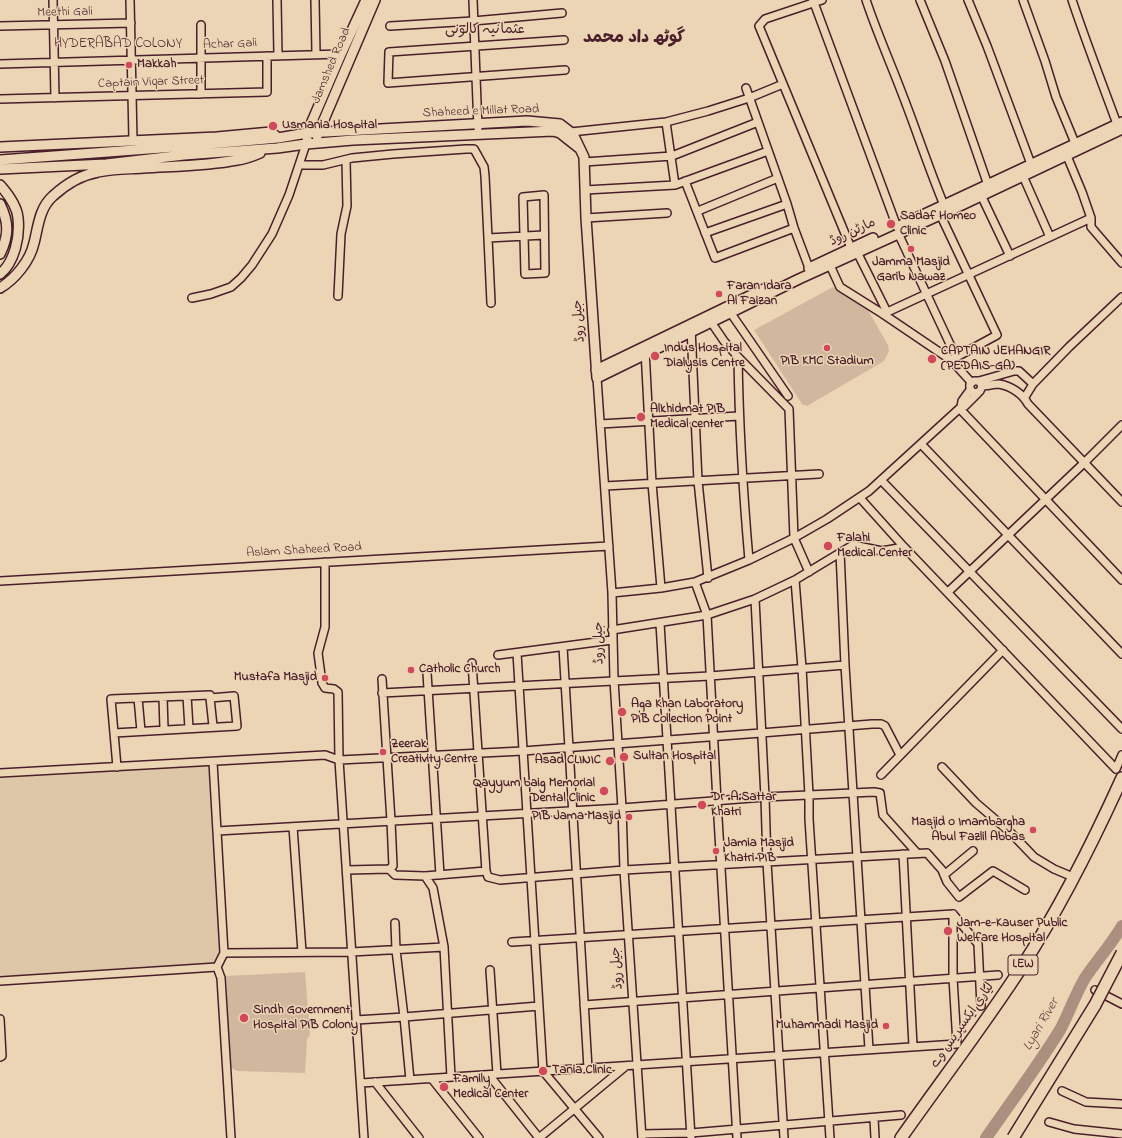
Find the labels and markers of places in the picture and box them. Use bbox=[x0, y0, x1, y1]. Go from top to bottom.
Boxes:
place label: Makkah bbox=[137, 57, 176, 73]
marker: Makkah bbox=[124, 60, 134, 70]
place label: Usmania Hospital bbox=[282, 118, 377, 134]
marker: Usmania Hospital bbox=[267, 120, 279, 132]
place label: Sadaf Homeo Clinic bbox=[900, 209, 976, 240]
marker: Sadaf Homeo Clinic bbox=[885, 218, 897, 230]
marker: Jamma Masjid Garib Nawaz bbox=[906, 244, 916, 254]
place label: Jamma Masjid Garib Nawaz bbox=[872, 255, 950, 286]
place label: Faran Idara Al Faizan bbox=[727, 279, 792, 310]
marker: Faran Idara Al Faizan bbox=[714, 289, 724, 299]
place label: Indus Hospital Dialysis Centre bbox=[664, 341, 745, 372]
marker: PIB KMC Stadium bbox=[822, 343, 832, 353]
place label: CAPTAIN JEHANGIR (PEDAIS-GA) bbox=[941, 344, 1050, 375]
marker: Indus Hospital Dialysis Centre bbox=[649, 350, 661, 362]
marker: CAPTAIN JEHANGIR (PEDAIS-GA) bbox=[926, 353, 938, 365]
place label: PIB KMC Stadium bbox=[780, 354, 874, 370]
place label: Alkhidmat PIB Medical center bbox=[650, 402, 725, 433]
marker: Alkhidmat PIB Medical center bbox=[635, 411, 647, 423]
place label: Falahi Medical Center bbox=[837, 531, 912, 562]
marker: Falahi Medical Center bbox=[822, 540, 834, 552]
place label: Catholic Church bbox=[419, 662, 500, 678]
marker: Catholic Church bbox=[406, 665, 416, 675]
place label: Mustafa Masjid bbox=[234, 670, 317, 686]
marker: Mustafa Masjid bbox=[320, 673, 330, 683]
place label: Aga Khan Laboratory PIB Collection Point bbox=[631, 697, 743, 728]
marker: Aga Khan Laboratory PIB Collection Point bbox=[616, 706, 628, 718]
place label: Zeerak Creativity Centre bbox=[391, 737, 478, 768]
marker: Zeerak Creativity Centre bbox=[378, 747, 388, 757]
place label: Sultan Hospital bbox=[633, 749, 716, 765]
marker: Sultan Hospital bbox=[618, 751, 630, 763]
place label: Asad CLINIC bbox=[535, 753, 601, 769]
marker: Asad CLINIC bbox=[604, 755, 616, 767]
place label: Qayyum baig Memorial Dental Clinic bbox=[473, 776, 595, 807]
marker: Qayyum baig Memorial Dental Clinic bbox=[598, 785, 610, 797]
place label: Dr .A.Sattar Khatri bbox=[711, 790, 776, 821]
marker: Dr .A.Sattar Khatri bbox=[696, 799, 708, 811]
place label: PIB Jama Masjid bbox=[532, 809, 621, 825]
marker: PIB Jama Masjid bbox=[624, 812, 634, 822]
place label: Masjid o Imambargha Abul Fazlil Abbas bbox=[911, 815, 1025, 846]
marker: Masjid o Imambargha Abul Fazlil Abbas bbox=[1028, 825, 1038, 835]
place label: Jamia Masjid Khatri PIB bbox=[724, 836, 794, 867]
marker: Jamia Masjid Khatri PIB bbox=[711, 846, 721, 856]
place label: Jam-e-Kauser Public Welfare Hospital bbox=[957, 916, 1067, 947]
marker: Jam-e-Kauser Public Welfare Hospital bbox=[942, 925, 954, 937]
place label: Sindh Government Hospital PIB Colony bbox=[253, 1003, 358, 1034]
marker: Sindh Government Hospital PIB Colony bbox=[238, 1012, 250, 1024]
place label: Muhammadi Masjid bbox=[776, 1018, 878, 1034]
marker: Muhammadi Masjid bbox=[881, 1021, 891, 1031]
place label: Tania Clinic bbox=[552, 1063, 612, 1079]
marker: Tania Clinic bbox=[537, 1065, 549, 1077]
place label: Family Medical Center bbox=[453, 1072, 528, 1103]
marker: Family Medical Center bbox=[438, 1081, 450, 1093]

